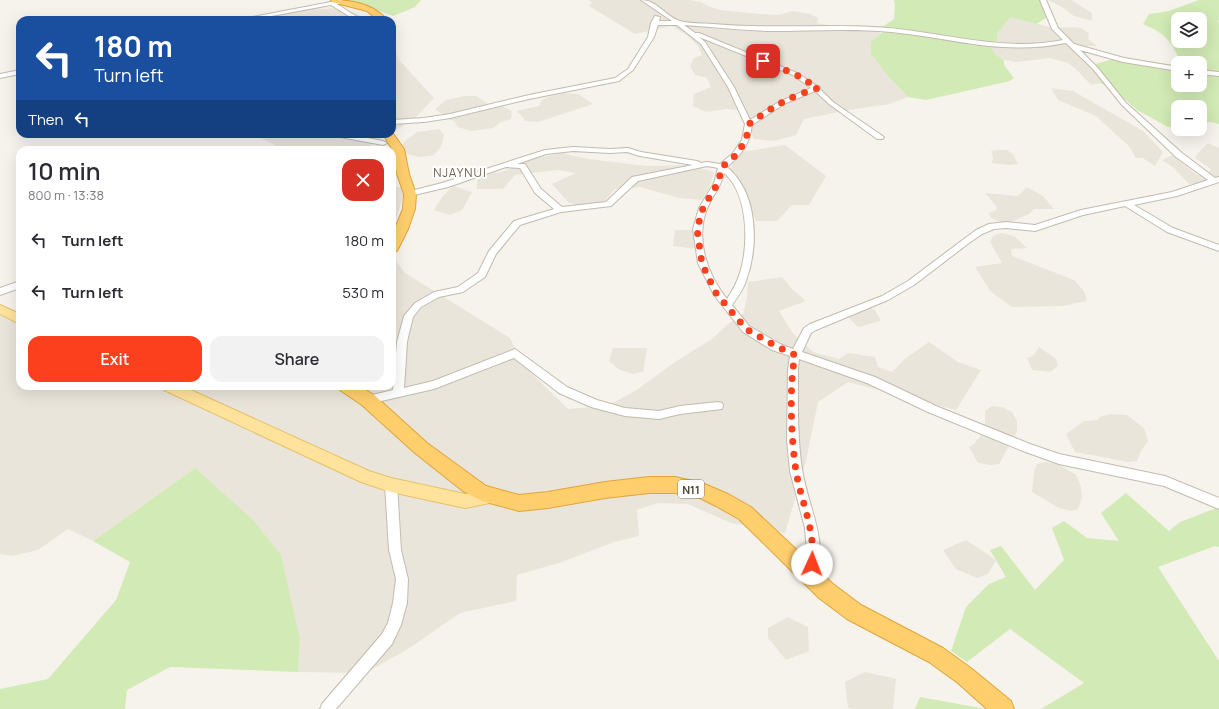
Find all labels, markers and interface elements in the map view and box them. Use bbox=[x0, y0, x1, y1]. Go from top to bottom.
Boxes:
map controls bbox=[1171, 12, 1207, 136]
button: layers bbox=[1171, 12, 1207, 48]
text: 180 m bbox=[94, 27, 173, 65]
icon: left bbox=[28, 32, 80, 84]
pin bbox=[746, 44, 780, 78]
icon: arrive bbox=[752, 50, 774, 72]
button: + bbox=[1171, 56, 1207, 92]
text: Turn left bbox=[94, 63, 164, 87]
button: − bbox=[1171, 100, 1207, 136]
icon: left bbox=[71, 108, 93, 130]
text: Then bbox=[28, 109, 63, 130]
text: 10 min bbox=[28, 154, 101, 187]
button: close bbox=[342, 159, 384, 201]
district label: NJAYNUI bbox=[433, 164, 487, 181]
text: 800 m · 13:38 bbox=[28, 186, 104, 204]
icon: left bbox=[28, 229, 50, 251]
text: Turn left bbox=[62, 230, 124, 251]
text: 180 m bbox=[345, 230, 384, 251]
icon: left bbox=[28, 281, 50, 303]
text: Turn left bbox=[62, 282, 124, 303]
text: 530 m bbox=[342, 282, 384, 303]
button: Exit bbox=[28, 336, 202, 382]
button: Share bbox=[210, 336, 384, 382]
road number: N11 bbox=[678, 480, 704, 498]
position arrow bbox=[791, 543, 833, 585]

